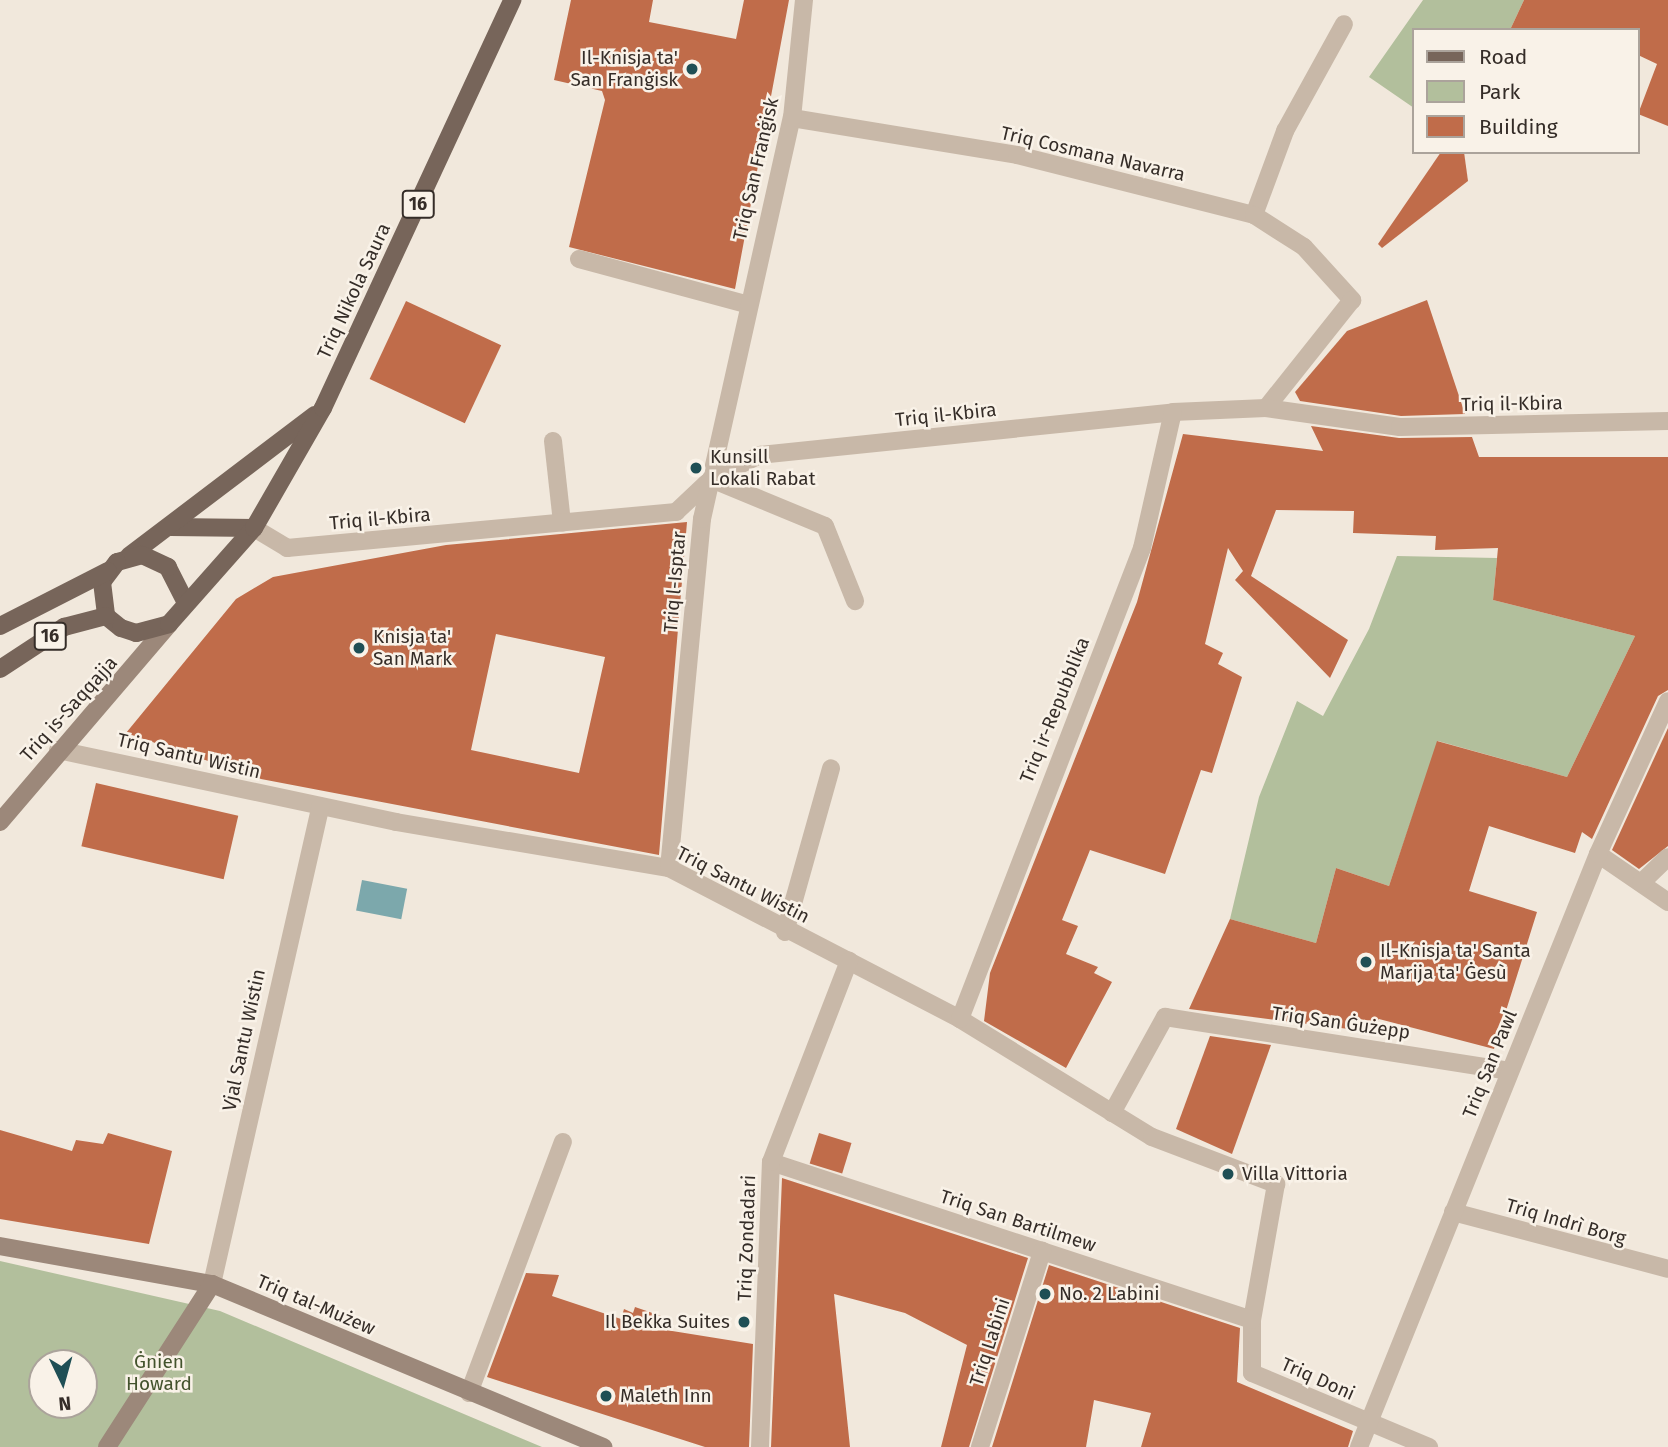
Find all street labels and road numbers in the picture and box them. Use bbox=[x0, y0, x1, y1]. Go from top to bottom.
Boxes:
street label: Triq San Franġisk bbox=[728, 95, 784, 243]
street label: Triq Cosmana Navarra bbox=[999, 122, 1187, 186]
road number: 16 bbox=[400, 190, 436, 218]
street label: Triq Nikola Saura bbox=[313, 220, 395, 362]
street label: Triq il-Kbira bbox=[1461, 392, 1563, 416]
street label: Triq il-Kbira bbox=[894, 398, 998, 432]
street label: Triq il-Kbira bbox=[328, 503, 432, 535]
street label: Triq l-Isptar bbox=[659, 530, 691, 634]
road number: 16 bbox=[32, 622, 68, 650]
street label: Triq ir-Repubblika bbox=[1015, 634, 1095, 786]
street label: Triq is-Saqqajja bbox=[16, 652, 122, 766]
street label: Triq Santu Wistin bbox=[115, 728, 263, 784]
street label: Triq Santu Wistin bbox=[673, 842, 813, 928]
street label: Vjal Santu Wistin bbox=[218, 967, 270, 1113]
street label: Triq San Ġużepp bbox=[1270, 1002, 1412, 1044]
street label: Triq San Pawl bbox=[1458, 1007, 1522, 1121]
street label: Triq Zondadari bbox=[733, 1175, 761, 1301]
street label: Triq San Bartilmew bbox=[937, 1185, 1099, 1257]
street label: Triq Indrì Borg bbox=[1503, 1194, 1629, 1250]
street label: Triq tal-Mużew bbox=[253, 1270, 379, 1340]
street label: Triq Labini bbox=[965, 1295, 1015, 1389]
street label: Triq Doni bbox=[1278, 1353, 1358, 1405]

